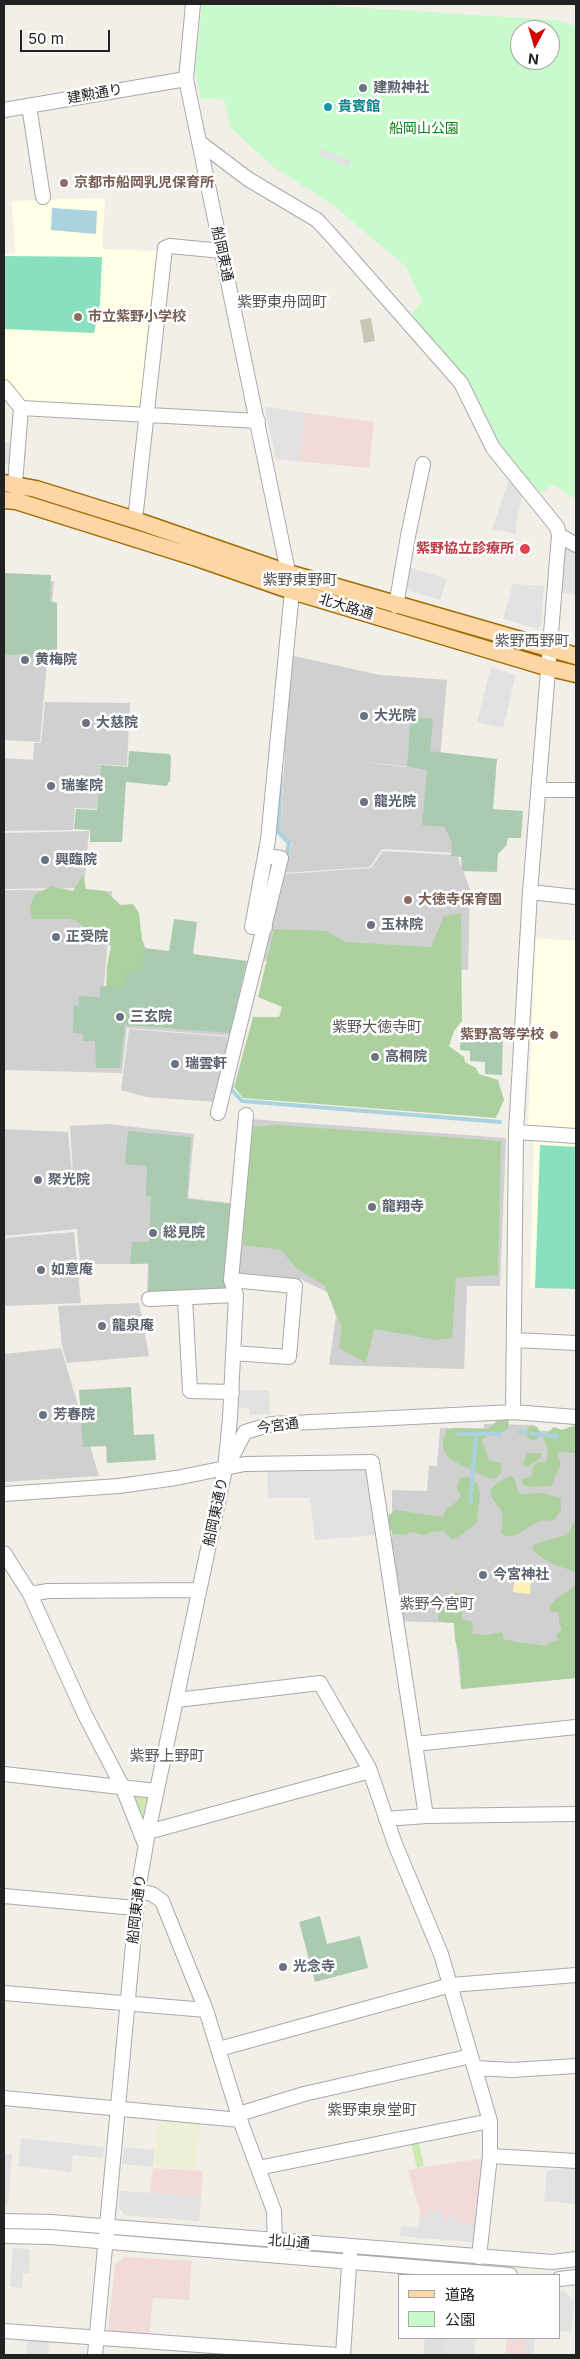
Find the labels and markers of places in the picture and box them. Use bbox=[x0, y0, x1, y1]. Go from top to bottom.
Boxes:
place label: 建勲神社 bbox=[373, 80, 429, 96]
marker: 建勲神社 bbox=[357, 82, 369, 94]
place label: 貴賓館 bbox=[338, 99, 380, 115]
marker: 貴賓館 bbox=[322, 101, 334, 113]
place label: 京都市船岡乳児保育所 bbox=[74, 175, 214, 191]
marker: 京都市船岡乳児保育所 bbox=[58, 177, 70, 189]
place label: 市立紫野小学校 bbox=[88, 309, 186, 325]
marker: 市立紫野小学校 bbox=[72, 311, 84, 323]
place label: 紫野協立診療所 bbox=[416, 541, 514, 557]
marker: 紫野協立診療所 bbox=[518, 542, 532, 556]
place label: 黄梅院 bbox=[35, 652, 77, 668]
marker: 黄梅院 bbox=[19, 654, 31, 666]
place label: 大光院 bbox=[374, 708, 416, 724]
marker: 大光院 bbox=[358, 710, 370, 722]
place label: 大慈院 bbox=[96, 715, 138, 731]
marker: 大慈院 bbox=[80, 717, 92, 729]
place label: 瑞峯院 bbox=[61, 778, 103, 794]
marker: 瑞峯院 bbox=[45, 780, 57, 792]
place label: 龍光院 bbox=[374, 794, 416, 810]
marker: 龍光院 bbox=[358, 796, 370, 808]
place label: 興臨院 bbox=[55, 852, 97, 868]
marker: 興臨院 bbox=[39, 854, 51, 866]
place label: 大徳寺保育園 bbox=[418, 892, 502, 908]
marker: 大徳寺保育園 bbox=[402, 894, 414, 906]
place label: 玉林院 bbox=[381, 917, 423, 933]
marker: 玉林院 bbox=[365, 919, 377, 931]
place label: 正受院 bbox=[66, 929, 108, 945]
marker: 正受院 bbox=[50, 931, 62, 943]
place label: 三玄院 bbox=[130, 1009, 172, 1025]
marker: 三玄院 bbox=[114, 1011, 126, 1023]
place label: 紫野高等学校 bbox=[460, 1027, 544, 1043]
marker: 紫野高等学校 bbox=[548, 1029, 560, 1041]
place label: 高桐院 bbox=[385, 1049, 427, 1065]
marker: 高桐院 bbox=[369, 1051, 381, 1063]
place label: 瑞雲軒 bbox=[185, 1056, 227, 1072]
marker: 瑞雲軒 bbox=[169, 1058, 181, 1070]
place label: 聚光院 bbox=[48, 1172, 90, 1188]
marker: 聚光院 bbox=[32, 1174, 44, 1186]
place label: 龍翔寺 bbox=[382, 1199, 424, 1215]
marker: 龍翔寺 bbox=[366, 1201, 378, 1213]
place label: 総見院 bbox=[163, 1225, 205, 1241]
marker: 総見院 bbox=[147, 1227, 159, 1239]
place label: 如意庵 bbox=[51, 1262, 93, 1278]
marker: 如意庵 bbox=[35, 1264, 47, 1276]
place label: 龍泉庵 bbox=[112, 1318, 154, 1334]
marker: 龍泉庵 bbox=[96, 1320, 108, 1332]
place label: 芳春院 bbox=[53, 1407, 95, 1423]
marker: 芳春院 bbox=[37, 1409, 49, 1421]
place label: 今宮神社 bbox=[493, 1567, 549, 1583]
marker: 今宮神社 bbox=[477, 1569, 489, 1581]
place label: 光念寺 bbox=[293, 1959, 335, 1975]
marker: 光念寺 bbox=[277, 1961, 289, 1973]

